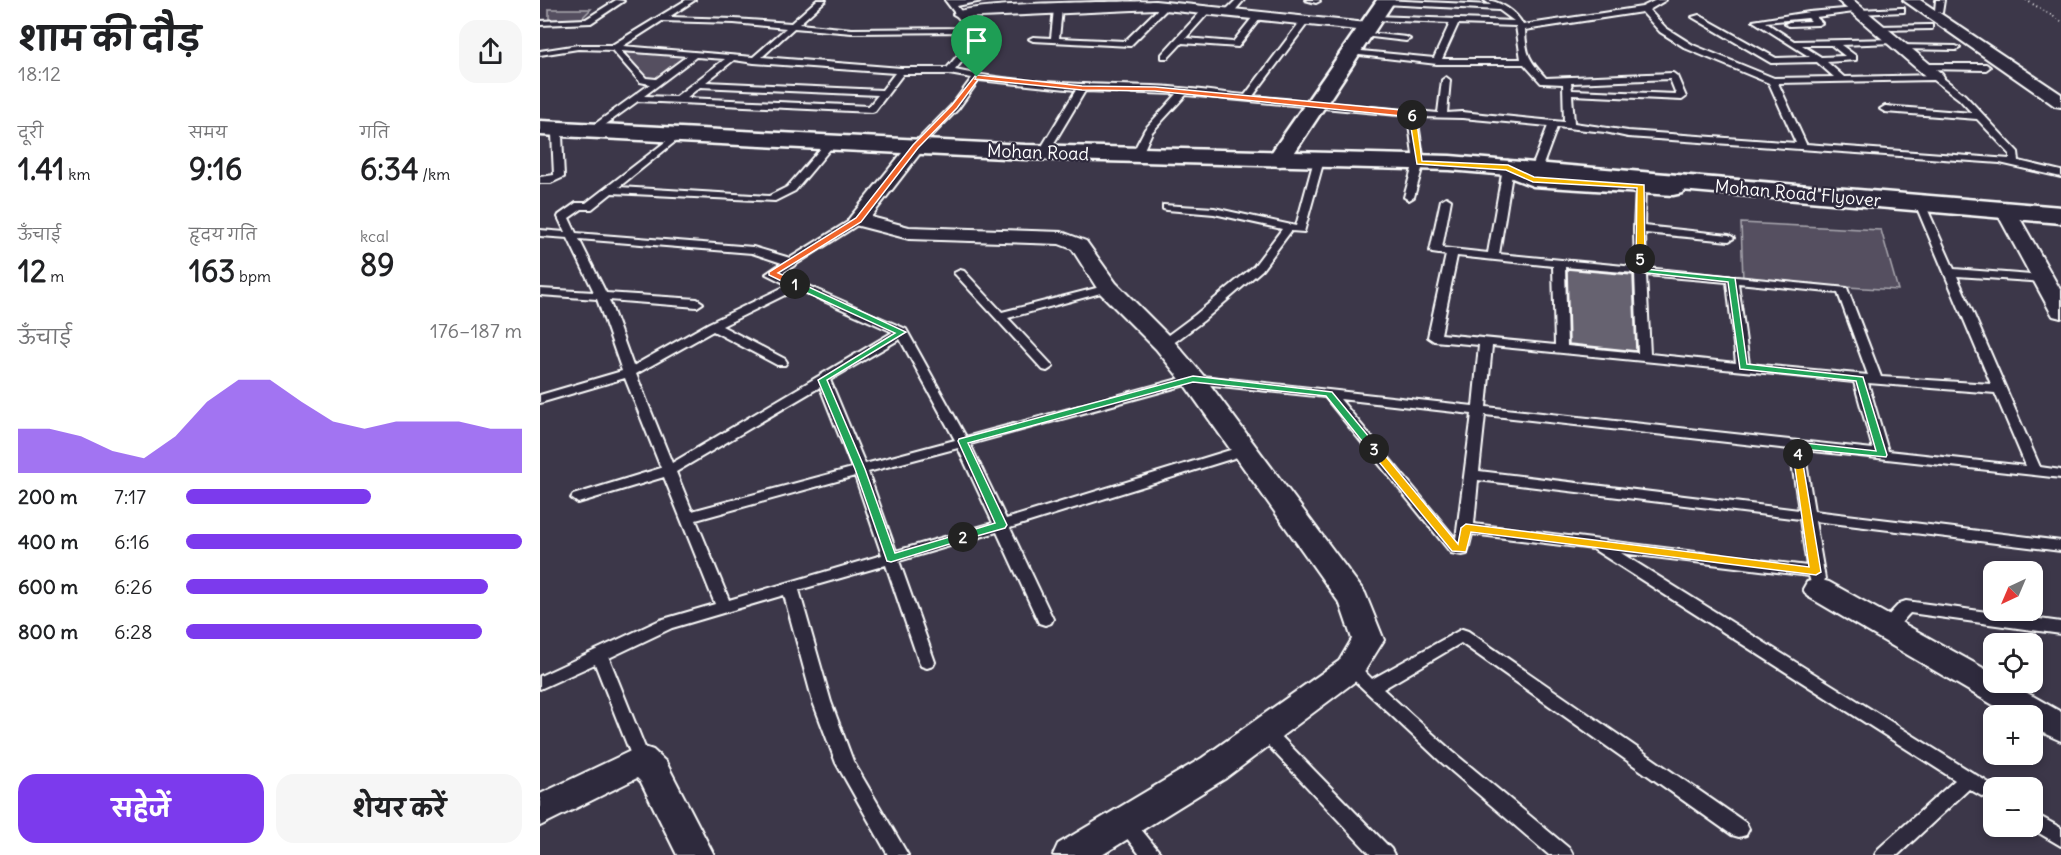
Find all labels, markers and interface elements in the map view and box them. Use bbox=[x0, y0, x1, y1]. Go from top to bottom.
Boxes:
pin bbox=[951, 15, 1002, 77]
text: शाम की दौड़ bbox=[18, 17, 201, 59]
button: share bbox=[459, 20, 522, 83]
icon: arrive bbox=[960, 24, 993, 57]
text: 18:12 bbox=[18, 61, 61, 86]
pin: 6 bbox=[1397, 100, 1427, 130]
text: 6 bbox=[1407, 105, 1417, 125]
text: दूरी bbox=[18, 122, 43, 142]
text: समय bbox=[189, 122, 227, 142]
text: गति bbox=[360, 122, 389, 142]
street label: Mohan Road bbox=[987, 139, 1090, 165]
text: 1.41 bbox=[18, 150, 65, 188]
text: 9:16 bbox=[189, 150, 242, 188]
text: 6:34 bbox=[360, 150, 418, 188]
text: km bbox=[65, 164, 91, 184]
text: /km bbox=[418, 164, 450, 184]
street label: Mohan Road Flyover bbox=[1714, 174, 1883, 212]
text: ऊँचाई bbox=[18, 224, 61, 244]
text: हृदय गति bbox=[189, 224, 257, 244]
text: kcal bbox=[360, 226, 389, 246]
pin: 5 bbox=[1625, 244, 1655, 274]
text: 89 bbox=[360, 246, 395, 284]
text: 5 bbox=[1635, 249, 1645, 269]
text: 12 bbox=[18, 252, 46, 290]
text: 163 bbox=[189, 252, 235, 290]
text: m bbox=[46, 266, 64, 286]
text: bpm bbox=[235, 266, 271, 286]
pin: 1 bbox=[780, 269, 810, 299]
text: 1 bbox=[792, 274, 798, 294]
text: 176–187 m bbox=[430, 318, 522, 343]
text: ऊँचाई bbox=[18, 324, 72, 349]
pin: 3 bbox=[1359, 434, 1389, 464]
text: 3 bbox=[1369, 439, 1379, 459]
pin: 4 bbox=[1783, 439, 1813, 469]
text: 4 bbox=[1793, 444, 1803, 464]
text: 200 m bbox=[18, 484, 78, 509]
text: 7:17 bbox=[114, 484, 146, 509]
pin: 2 bbox=[948, 522, 978, 552]
text: 2 bbox=[959, 527, 967, 547]
text: 400 m bbox=[18, 529, 78, 554]
text: 6:16 bbox=[114, 529, 150, 554]
north arrow bbox=[1983, 561, 2043, 621]
map controls bbox=[1983, 561, 2043, 837]
text: 600 m bbox=[18, 574, 78, 599]
text: 6:26 bbox=[114, 574, 153, 599]
text: 800 m bbox=[18, 619, 78, 644]
text: 6:28 bbox=[114, 619, 153, 644]
button: locate bbox=[1983, 633, 2043, 693]
button: + bbox=[1983, 705, 2043, 765]
button: सहेजें bbox=[18, 774, 264, 843]
button: शेयर करें bbox=[276, 774, 522, 843]
button: − bbox=[1983, 777, 2043, 837]

